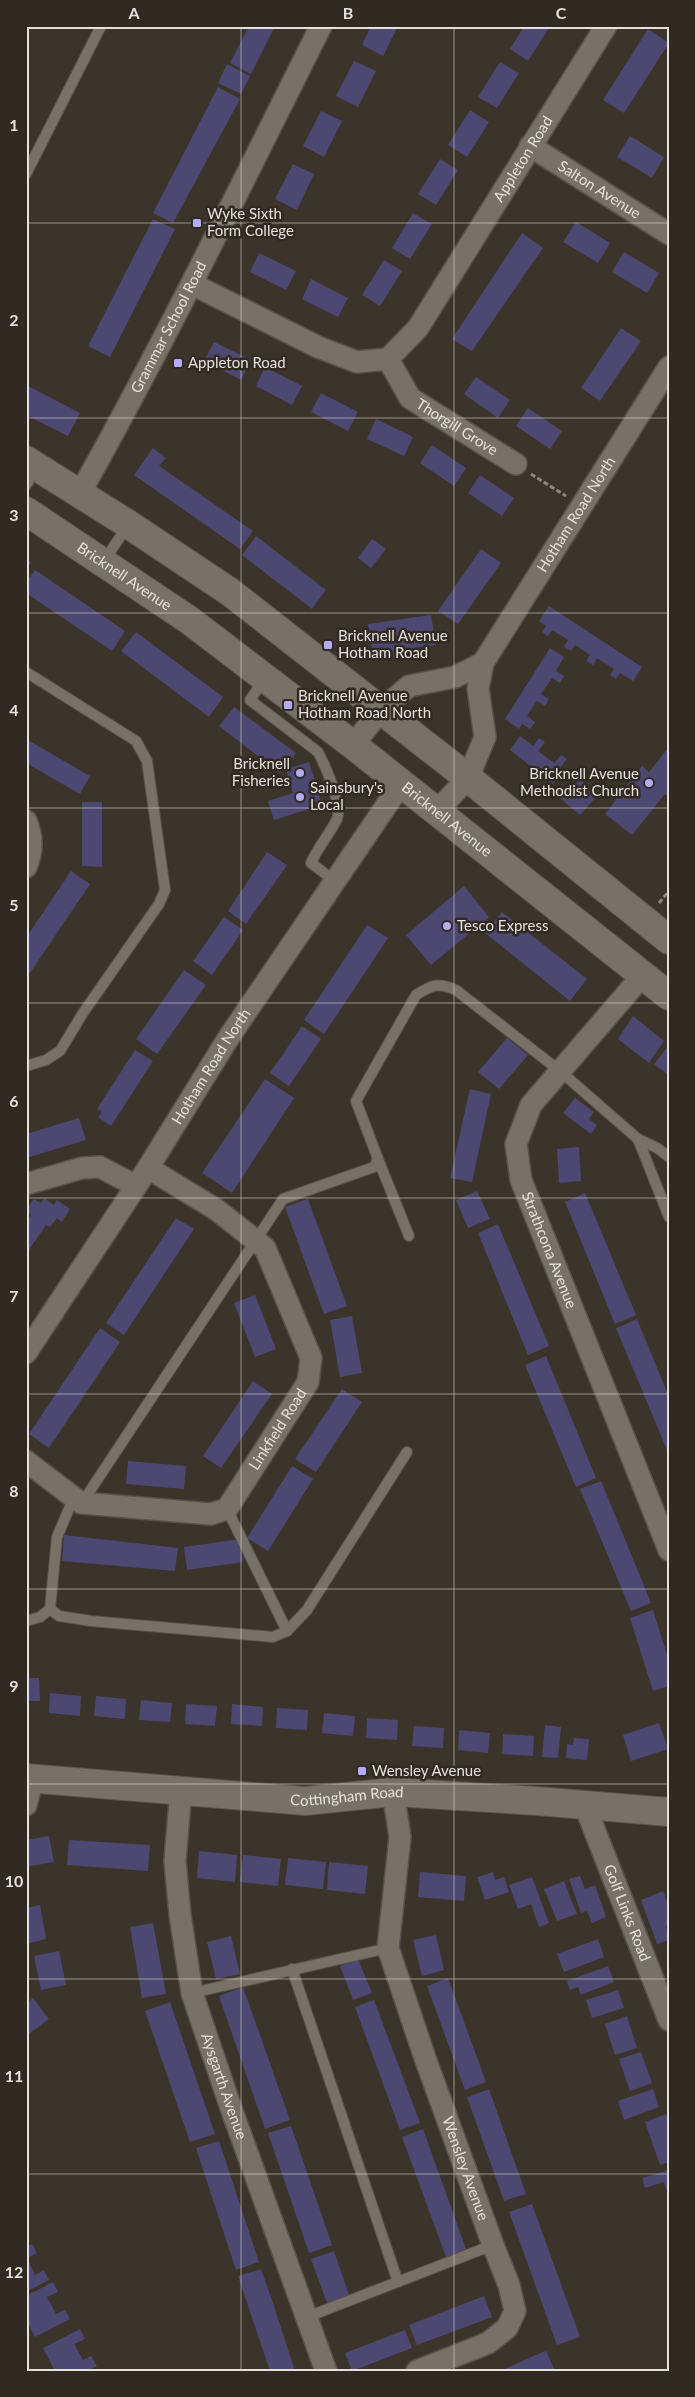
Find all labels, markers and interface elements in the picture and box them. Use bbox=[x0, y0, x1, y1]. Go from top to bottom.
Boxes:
text: A bbox=[127, 3, 140, 22]
text: B bbox=[343, 3, 353, 22]
text: C bbox=[556, 3, 567, 22]
street label: Appleton Road bbox=[489, 112, 556, 205]
text: 1 bbox=[9, 115, 19, 134]
street label: Salton Avenue bbox=[555, 156, 645, 222]
place label: Wyke Sixth Form College bbox=[207, 204, 294, 239]
marker: Wyke Sixth Form College bbox=[191, 217, 203, 229]
street label: Grammar School Road bbox=[126, 258, 210, 396]
text: 2 bbox=[9, 310, 19, 329]
place label: Appleton Road bbox=[188, 353, 286, 371]
marker: Appleton Road bbox=[172, 357, 184, 369]
street label: Thorgill Grove bbox=[413, 394, 502, 459]
street label: Hotham Road North bbox=[532, 453, 618, 575]
text: 3 bbox=[9, 505, 19, 524]
street label: Bricknell Avenue bbox=[74, 538, 175, 614]
place label: Bricknell Avenue Hotham Road bbox=[338, 626, 448, 661]
marker: Bricknell Avenue Hotham Road bbox=[322, 639, 334, 651]
place label: Bricknell Avenue Hotham Road North bbox=[298, 686, 431, 721]
marker: Bricknell Avenue Hotham Road North bbox=[282, 699, 294, 711]
text: 4 bbox=[9, 700, 19, 719]
place label: Bricknell Fisheries bbox=[232, 754, 290, 789]
place label: Bricknell Avenue Methodist Church bbox=[520, 764, 639, 799]
marker: Bricknell Fisheries bbox=[294, 767, 306, 779]
street label: Bricknell Avenue bbox=[399, 777, 496, 860]
marker: Bricknell Avenue Methodist Church bbox=[643, 777, 655, 789]
place label: Sainsbury's Local bbox=[310, 778, 383, 813]
marker: Sainsbury's Local bbox=[294, 791, 306, 803]
text: 5 bbox=[9, 895, 19, 914]
place label: Tesco Express bbox=[457, 916, 548, 934]
marker: Tesco Express bbox=[441, 920, 453, 932]
street label: Hotham Road North bbox=[167, 1005, 254, 1127]
text: 6 bbox=[9, 1091, 19, 1110]
street label: Strathcona Avenue bbox=[519, 1189, 581, 1311]
text: 7 bbox=[9, 1286, 19, 1305]
street label: Linkfield Road bbox=[244, 1385, 310, 1473]
text: 8 bbox=[9, 1481, 19, 1500]
text: 9 bbox=[9, 1676, 19, 1695]
place label: Wensley Avenue bbox=[372, 1761, 481, 1779]
marker: Wensley Avenue bbox=[356, 1765, 368, 1777]
street label: Cottingham Road bbox=[290, 1782, 404, 1809]
street label: Golf Links Road bbox=[601, 1862, 655, 1964]
text: 10 bbox=[5, 1871, 23, 1890]
street label: Aysgarth Avenue bbox=[198, 2031, 252, 2142]
text: 11 bbox=[5, 2066, 23, 2085]
street label: Wensley Avenue bbox=[439, 2114, 493, 2223]
text: 12 bbox=[5, 2262, 23, 2281]

